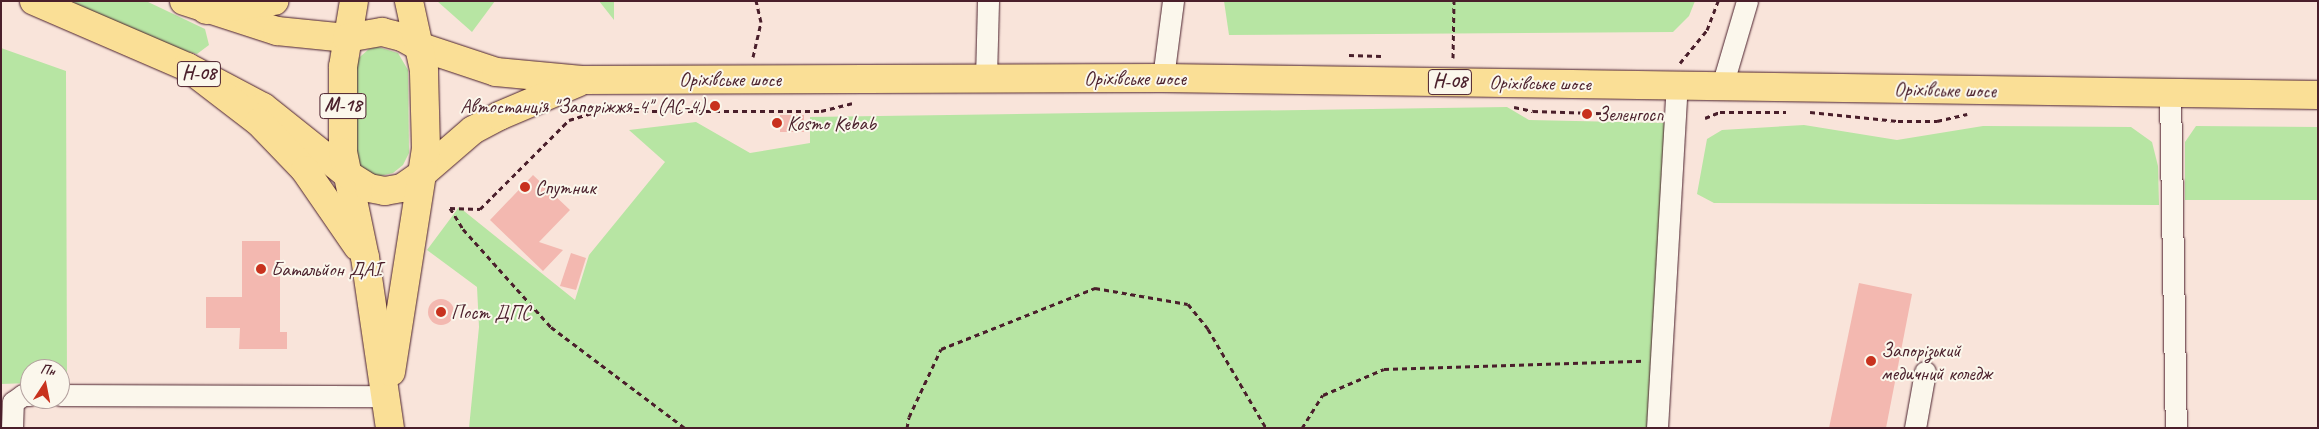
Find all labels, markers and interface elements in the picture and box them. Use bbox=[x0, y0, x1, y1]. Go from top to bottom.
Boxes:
road number: Н-08 bbox=[176, 58, 222, 90]
road number: Н-08 bbox=[1428, 65, 1472, 98]
street label: Оріхівське шосе bbox=[1084, 66, 1186, 90]
street label: Оріхівське шосе bbox=[679, 67, 781, 91]
street label: Оріхівське шосе bbox=[1489, 70, 1591, 96]
street label: Оріхівське шосе bbox=[1894, 77, 1996, 103]
road number: М-18 bbox=[319, 90, 367, 122]
place label: Автостанція "Запоріжжя-4" (АС-4) bbox=[460, 94, 705, 118]
marker: Автостанція "Запоріжжя-4" (АС-4) bbox=[709, 100, 721, 112]
place label: Зеленгосп bbox=[1597, 102, 1663, 126]
marker: Зеленгосп bbox=[1581, 108, 1593, 120]
place label: Kosmo Kebab bbox=[787, 111, 875, 135]
marker: Kosmo Kebab bbox=[771, 117, 783, 129]
place label: Спутник bbox=[535, 175, 596, 199]
marker: Спутник bbox=[519, 181, 531, 193]
place label: Батальйон ДАI bbox=[271, 257, 381, 281]
marker: Батальйон ДАI bbox=[255, 263, 267, 275]
place label: Пост ДПС bbox=[451, 300, 530, 324]
marker: Пост ДПС bbox=[435, 306, 447, 318]
place label: Запорізький медичний коледж bbox=[1881, 338, 1992, 385]
marker: Запорізький медичний коледж bbox=[1865, 355, 1877, 367]
north arrow bbox=[20, 359, 70, 409]
text: Пн bbox=[39, 360, 57, 380]

